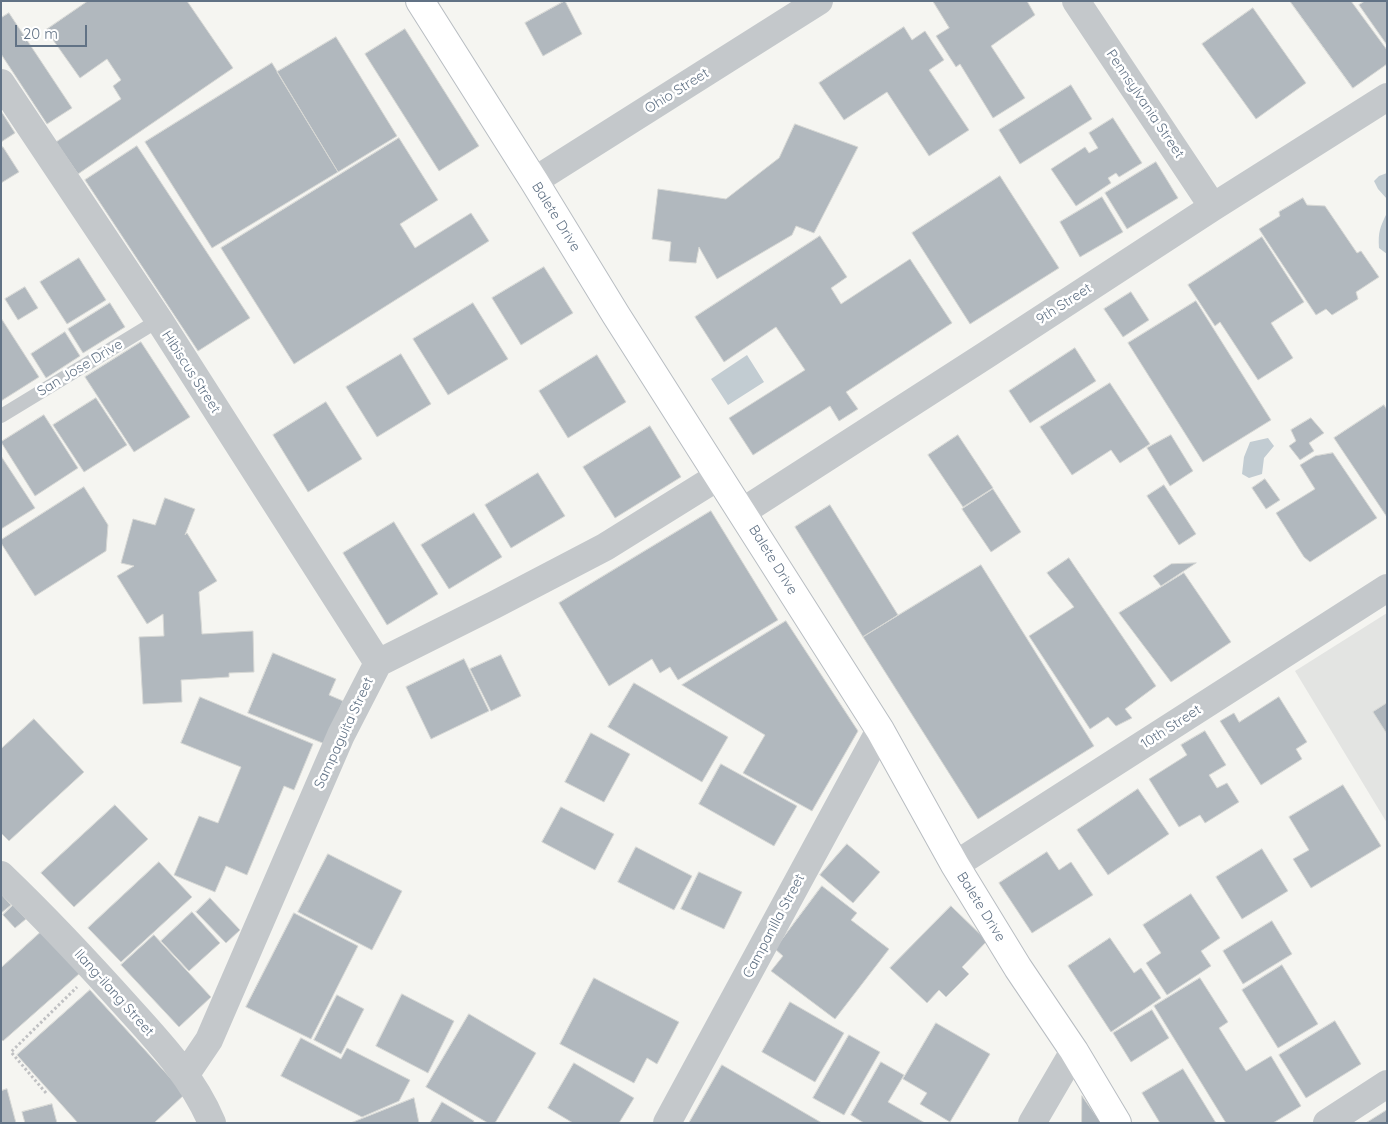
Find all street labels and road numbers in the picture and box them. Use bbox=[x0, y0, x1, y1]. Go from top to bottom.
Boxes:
street label: Pennsylvania Street bbox=[1102, 47, 1188, 161]
street label: Ohio Street bbox=[642, 65, 712, 117]
street label: Balete Drive bbox=[528, 179, 584, 255]
street label: 9th Street bbox=[1033, 280, 1095, 328]
street label: Hibiscus Street bbox=[158, 328, 224, 416]
street label: San Jose Drive bbox=[34, 336, 126, 400]
street label: Balete Drive bbox=[745, 522, 801, 598]
street label: Sampaguita Street bbox=[311, 675, 377, 791]
street label: 10th Street bbox=[1138, 701, 1204, 753]
street label: Balete Drive bbox=[953, 869, 1009, 945]
street label: Campanilla Street bbox=[739, 871, 809, 981]
street label: Ilang-ilang Street bbox=[71, 946, 157, 1040]

